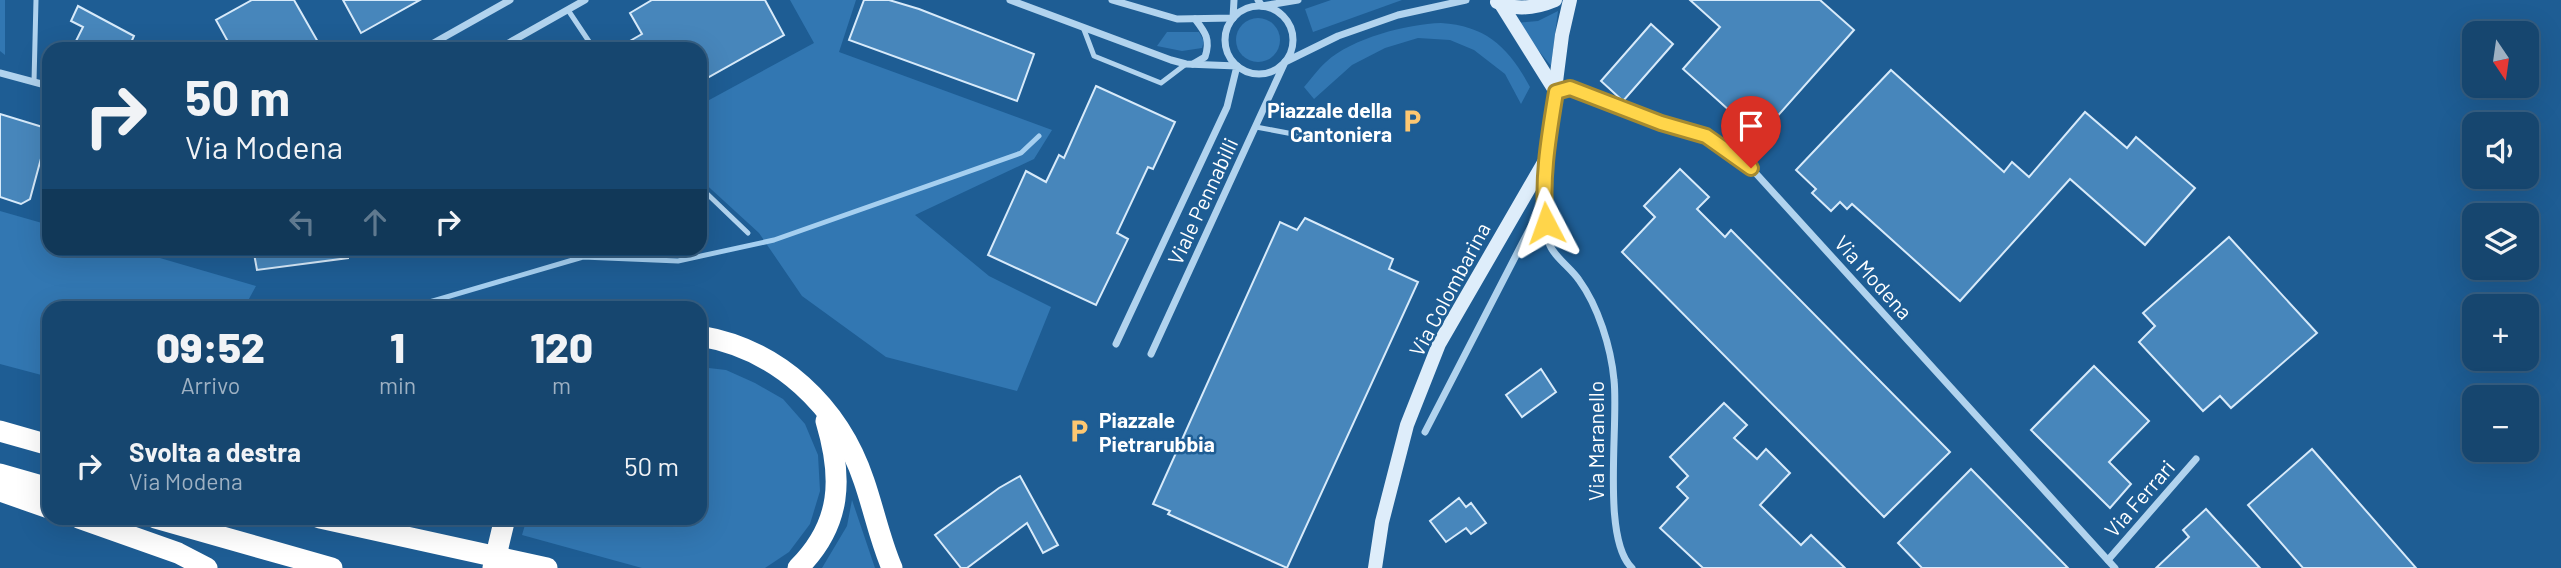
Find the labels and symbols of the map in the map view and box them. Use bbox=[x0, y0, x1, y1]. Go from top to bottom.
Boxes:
north arrow bbox=[2462, 21, 2539, 98]
pin bbox=[1721, 96, 1781, 168]
place label: Piazzale della Cantoniera bbox=[1267, 97, 1392, 146]
parking icon: Piazzale della Cantoniera bbox=[1398, 107, 1426, 135]
street label: Viale Pennabilli bbox=[1162, 134, 1242, 268]
position arrow bbox=[1509, 186, 1583, 260]
street label: Via Colombarina bbox=[1403, 218, 1495, 360]
street label: Via Modena bbox=[1830, 230, 1918, 324]
street label: Via Maranello bbox=[1583, 381, 1608, 501]
place label: Piazzale Pietrarubbia bbox=[1099, 407, 1215, 456]
parking icon: Piazzale Pietrarubbia bbox=[1065, 417, 1093, 445]
street label: Via Ferrari bbox=[2099, 454, 2179, 542]

